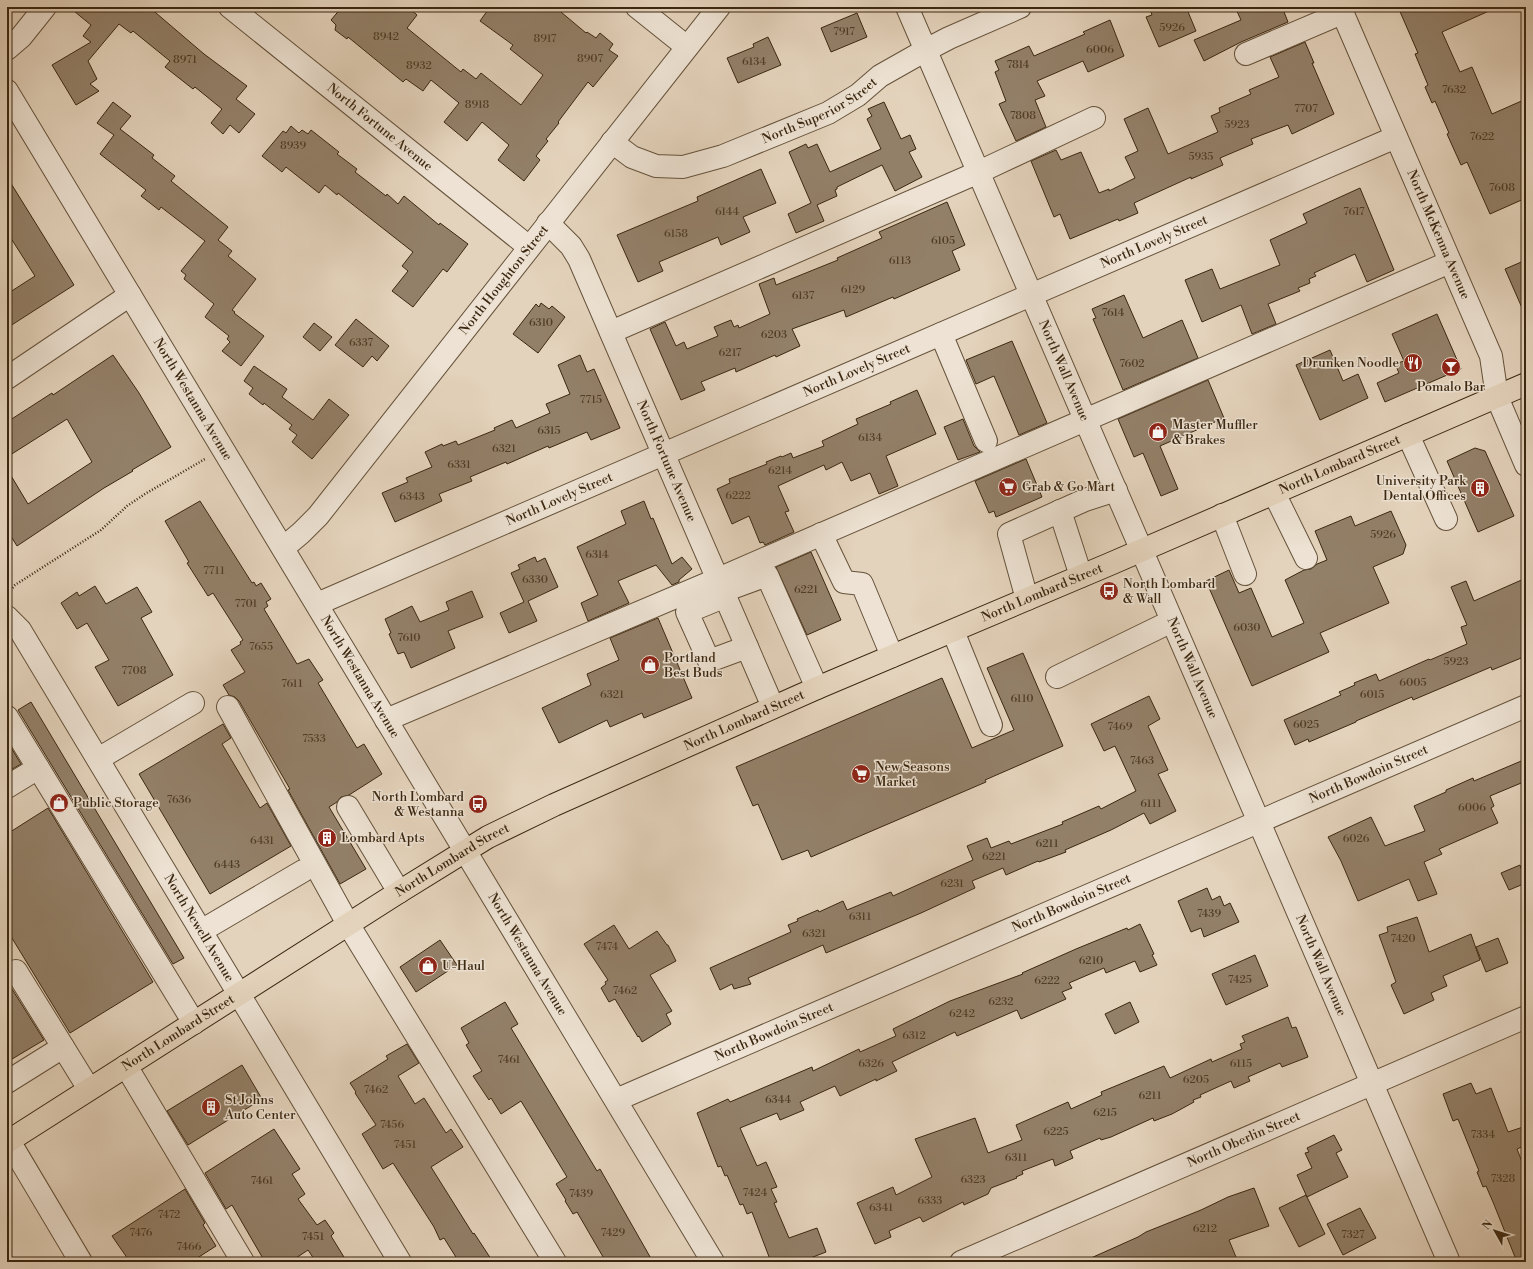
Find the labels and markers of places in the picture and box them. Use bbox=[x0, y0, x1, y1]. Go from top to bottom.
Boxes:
restaurant icon: Drunken Noodle bbox=[1402, 352, 1424, 374]
place label: Drunken Noodle bbox=[1302, 355, 1399, 371]
bar icon: Pomalo Bar bbox=[1440, 356, 1462, 378]
place label: Pomalo Bar bbox=[1417, 379, 1486, 395]
place label: Master Muffler & Brakes bbox=[1172, 417, 1258, 448]
shop icon: Master Muffler & Brakes bbox=[1147, 421, 1169, 443]
place label: University Park Dental Offices bbox=[1376, 473, 1467, 504]
supermarket icon: Grab & Go Mart bbox=[997, 476, 1019, 498]
building icon: University Park Dental Offices bbox=[1469, 477, 1491, 499]
place label: Grab & Go Mart bbox=[1022, 479, 1116, 495]
place label: North Lombard & Wall bbox=[1123, 576, 1216, 607]
bus stop icon: North Lombard & Wall bbox=[1098, 580, 1120, 602]
place label: Portland Best Buds bbox=[663, 650, 723, 681]
shop icon: Portland Best Buds bbox=[639, 654, 661, 676]
place label: New Seasons Market bbox=[875, 759, 950, 790]
supermarket icon: New Seasons Market bbox=[850, 763, 872, 785]
place label: North Lombard & Westanna bbox=[372, 789, 465, 820]
shop icon: Public Storage bbox=[48, 792, 70, 814]
bus stop icon: North Lombard & Westanna bbox=[467, 793, 489, 815]
place label: Public Storage bbox=[73, 795, 159, 811]
building icon: Lombard Apts bbox=[316, 827, 338, 849]
place label: Lombard Apts bbox=[341, 830, 425, 846]
shop icon: U-Haul bbox=[417, 955, 439, 977]
place label: U-Haul bbox=[442, 958, 485, 974]
place label: St Johns Auto Center bbox=[224, 1092, 296, 1123]
building icon: St Johns Auto Center bbox=[200, 1096, 222, 1118]

